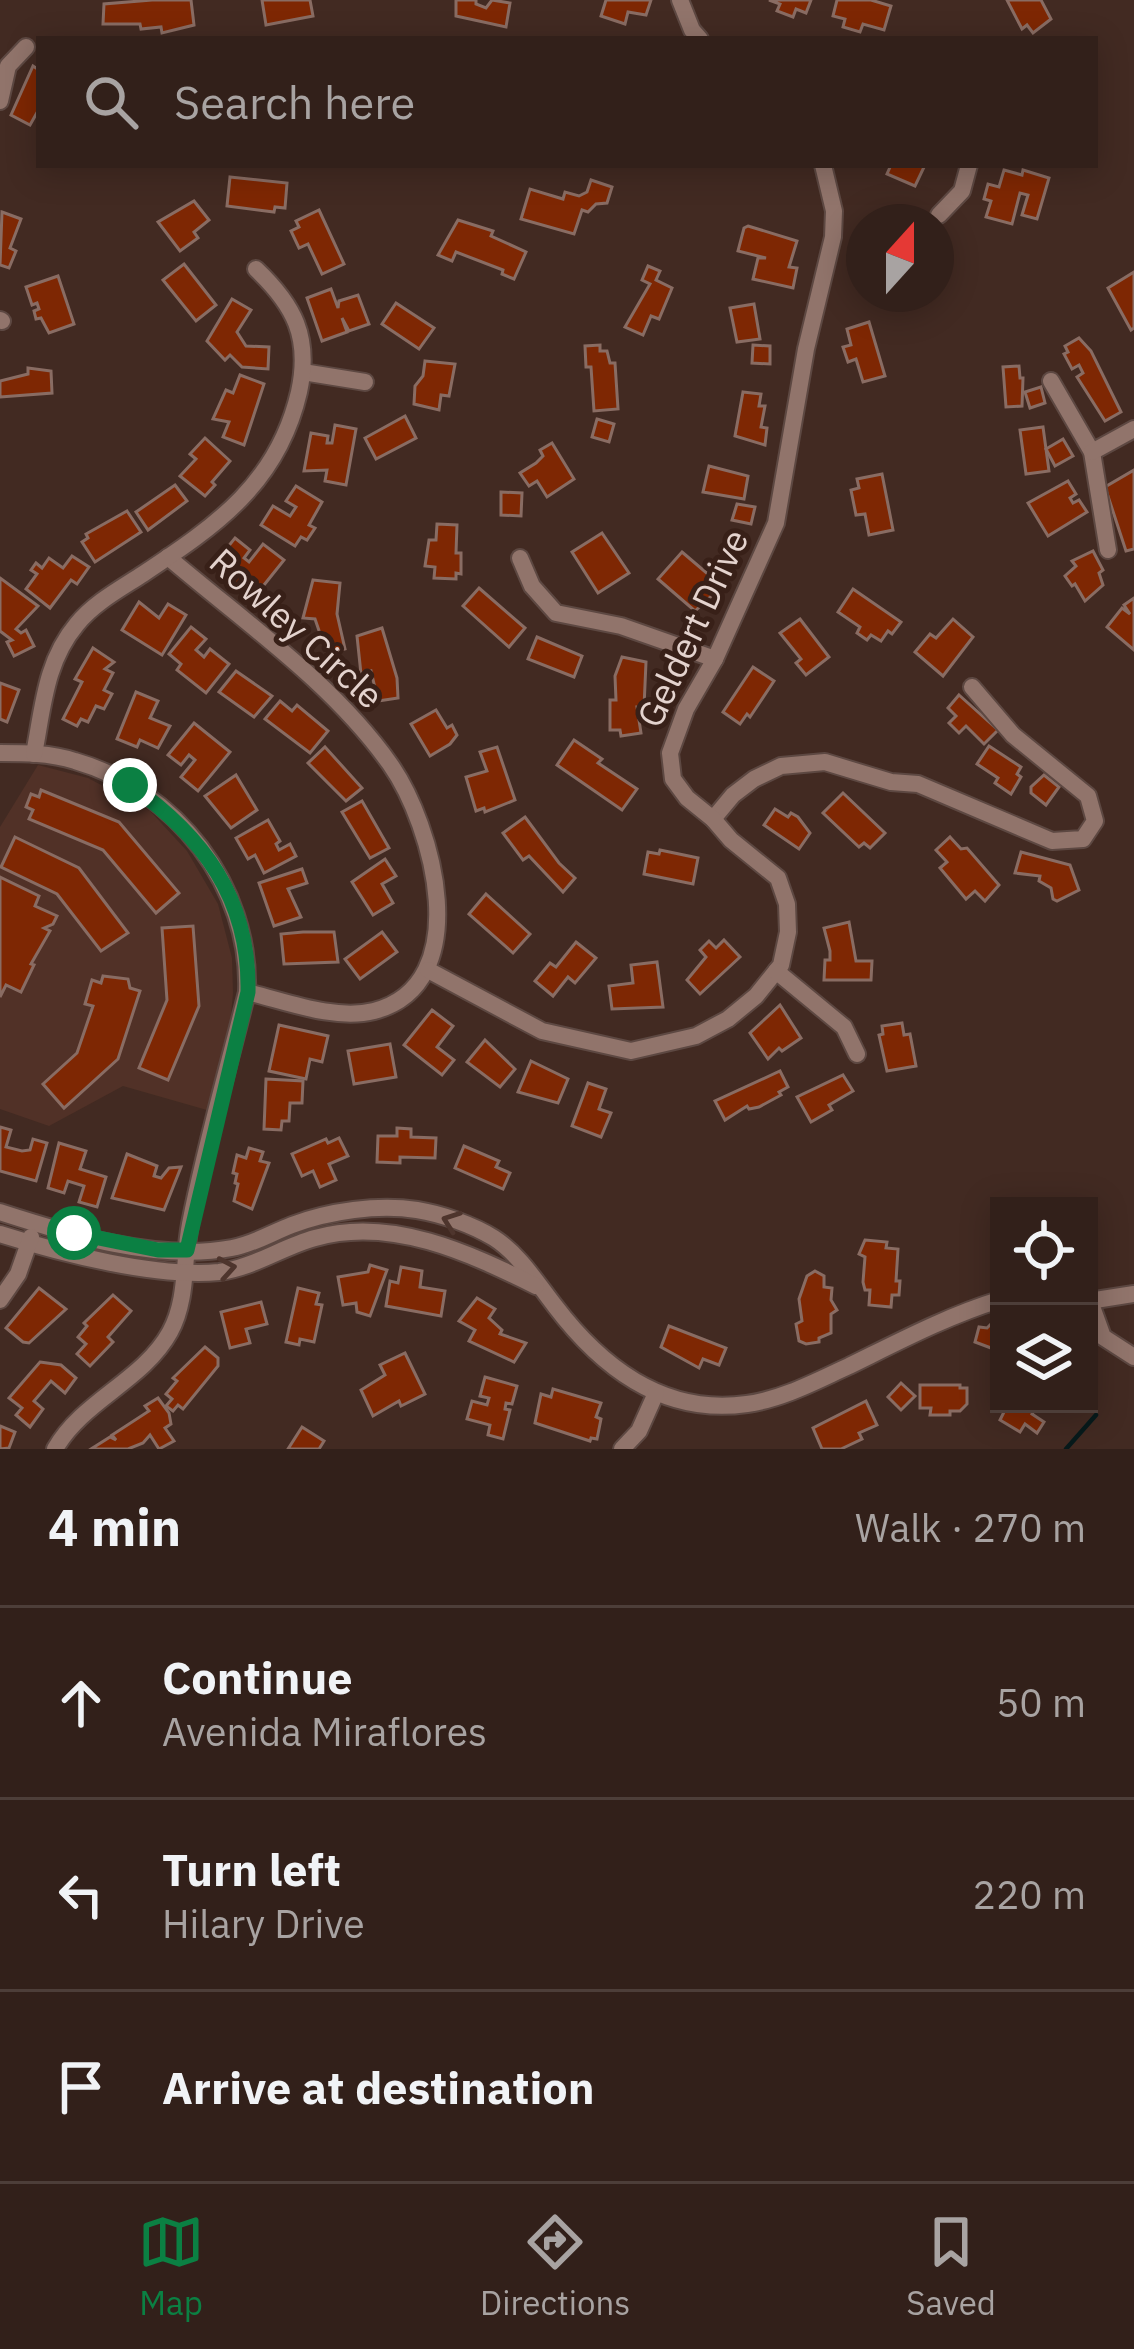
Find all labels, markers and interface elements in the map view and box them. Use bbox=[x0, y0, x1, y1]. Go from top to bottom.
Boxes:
search box bbox=[36, 36, 1098, 168]
icon: search bbox=[78, 69, 144, 135]
text: Search here bbox=[174, 73, 415, 131]
north arrow bbox=[846, 204, 954, 312]
street label: Geldert Drive bbox=[626, 521, 758, 735]
street label: Rowley Circle bbox=[200, 538, 394, 718]
route end bbox=[103, 758, 157, 812]
map controls bbox=[990, 1197, 1098, 1413]
button: locate bbox=[990, 1197, 1098, 1305]
route start bbox=[47, 1206, 101, 1260]
one-way arrow bbox=[441, 1211, 462, 1235]
one-way arrow bbox=[216, 1256, 236, 1281]
button: layers bbox=[990, 1305, 1098, 1413]
text: 4 min bbox=[48, 1494, 181, 1560]
text: Walk · 270 m bbox=[855, 1502, 1086, 1553]
text: Continue bbox=[162, 1648, 353, 1706]
icon: ahead bbox=[48, 1670, 114, 1736]
text: 50 m bbox=[996, 1677, 1086, 1728]
text: Avenida Miraflores bbox=[162, 1706, 487, 1757]
text: Turn left bbox=[162, 1840, 341, 1898]
icon: left bbox=[48, 1862, 114, 1928]
text: 220 m bbox=[973, 1869, 1086, 1920]
text: Hilary Drive bbox=[162, 1898, 365, 1949]
icon: arrive bbox=[48, 2054, 114, 2120]
text: Arrive at destination bbox=[162, 2058, 595, 2116]
tab: Map bbox=[138, 2209, 204, 2324]
tab: Directions bbox=[480, 2209, 630, 2324]
tab: Saved bbox=[906, 2209, 996, 2324]

